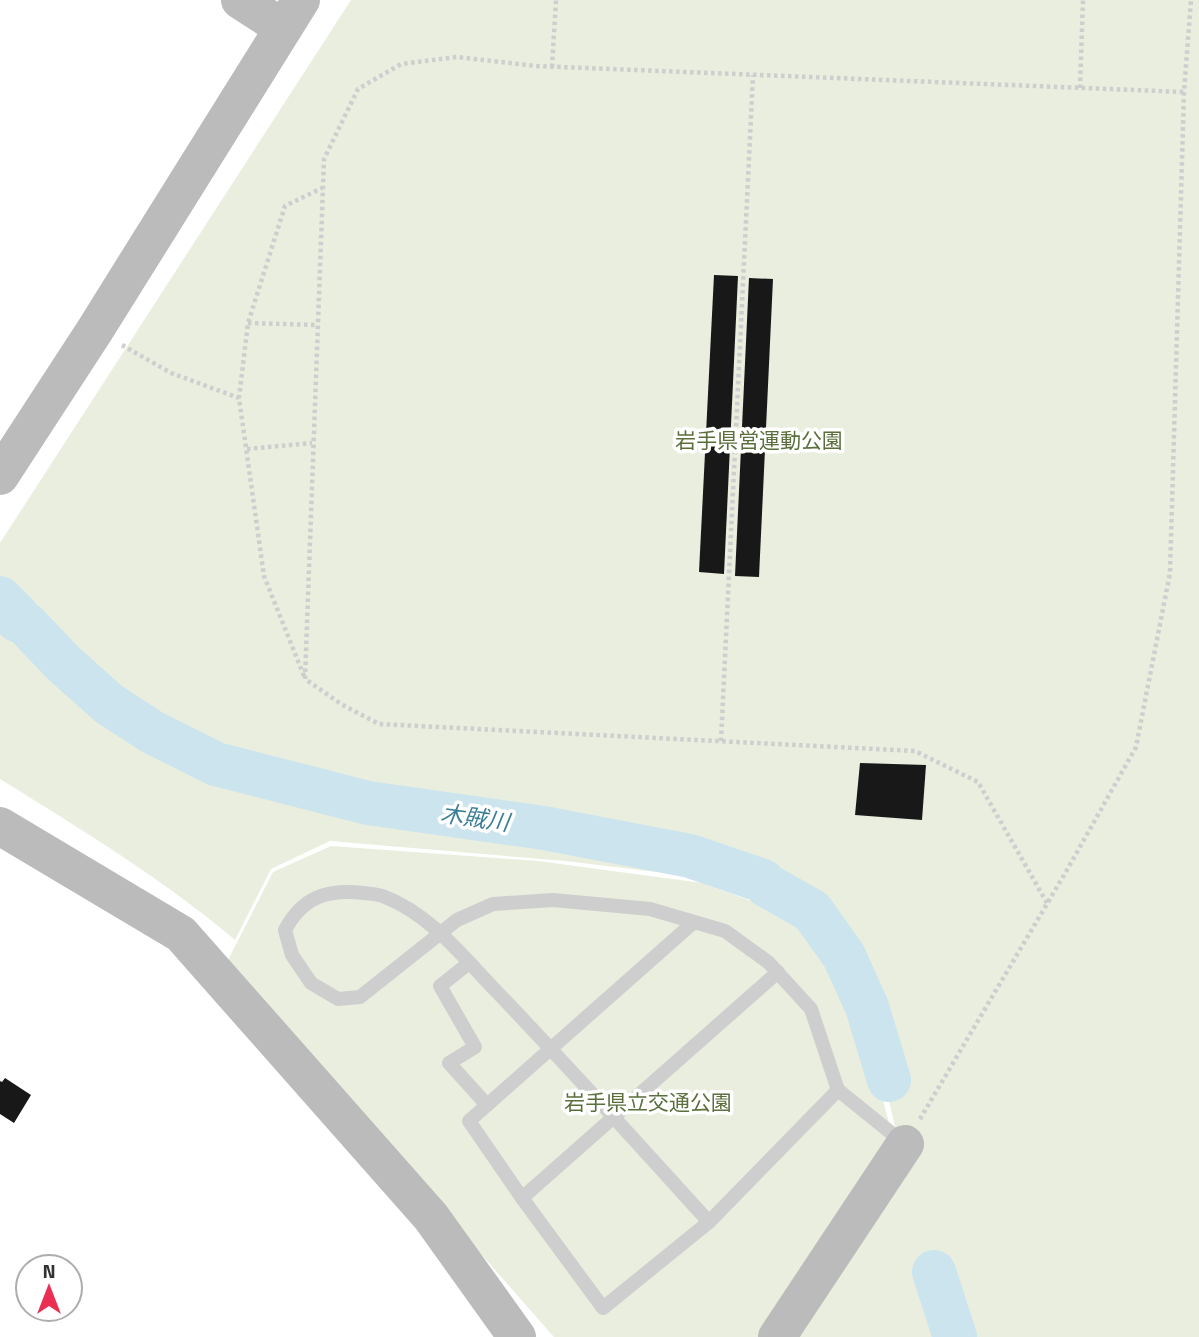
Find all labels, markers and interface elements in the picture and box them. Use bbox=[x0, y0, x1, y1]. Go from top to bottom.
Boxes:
park label: 岩手県営運動公園 bbox=[675, 424, 843, 456]
water label: 木賊川 bbox=[438, 795, 515, 840]
park label: 岩手県立交通公園 bbox=[564, 1086, 732, 1118]
north arrow bbox=[14, 1253, 84, 1323]
text: N bbox=[42, 1256, 56, 1285]

